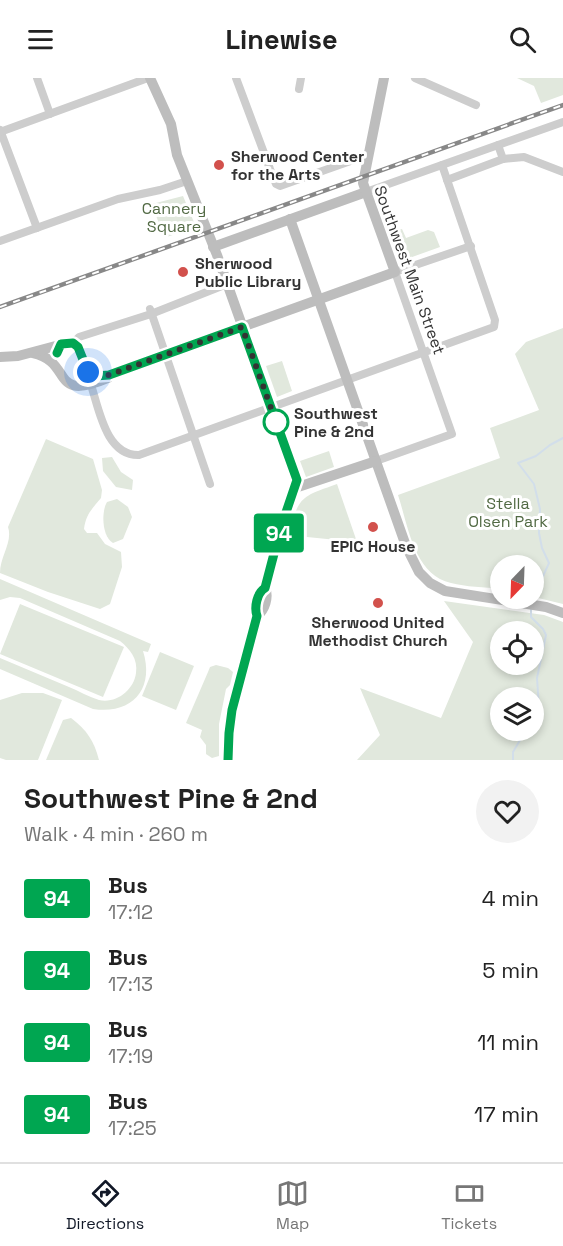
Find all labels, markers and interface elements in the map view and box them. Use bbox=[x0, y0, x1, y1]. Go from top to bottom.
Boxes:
text: Linewise bbox=[225, 22, 338, 57]
icon: menu bbox=[24, 23, 57, 56]
icon: search bbox=[506, 23, 539, 56]
place label: Sherwood Center for the Arts bbox=[231, 146, 364, 185]
marker: Sherwood Center for the Arts bbox=[212, 158, 226, 172]
street label: Southwest Main Street bbox=[369, 183, 450, 357]
park label: Cannery Square bbox=[142, 198, 206, 237]
place label: Sherwood Public Library bbox=[195, 253, 301, 292]
marker: Sherwood Public Library bbox=[176, 265, 190, 279]
your location bbox=[73, 357, 103, 387]
place label: Southwest Pine & 2nd bbox=[294, 403, 378, 442]
marker: Southwest Pine & 2nd bbox=[263, 409, 289, 435]
park label: Stella Olsen Park bbox=[468, 493, 548, 532]
line badge: 94 bbox=[252, 514, 306, 552]
text: 94 bbox=[266, 520, 292, 547]
marker: EPIC House bbox=[366, 520, 380, 534]
place label: EPIC House bbox=[331, 536, 415, 557]
north arrow bbox=[490, 555, 544, 609]
map controls bbox=[490, 555, 544, 741]
marker: Sherwood United Methodist Church bbox=[371, 596, 385, 610]
place label: Sherwood United Methodist Church bbox=[308, 612, 448, 651]
button: locate bbox=[490, 621, 544, 675]
button: layers bbox=[490, 687, 544, 741]
text: Southwest Pine & 2nd bbox=[24, 780, 318, 816]
button: heart bbox=[476, 780, 539, 843]
text: Walk · 4 min · 260 m bbox=[24, 821, 208, 847]
text: Bus bbox=[108, 871, 148, 899]
text: 4 min bbox=[482, 884, 539, 912]
text: 94 bbox=[44, 885, 70, 912]
text: 17:12 bbox=[108, 899, 153, 925]
text: Bus bbox=[108, 943, 148, 971]
text: 5 min bbox=[482, 956, 539, 984]
text: 94 bbox=[44, 957, 70, 984]
text: 17:13 bbox=[108, 971, 153, 997]
text: Bus bbox=[108, 1015, 148, 1043]
text: 11 min bbox=[477, 1028, 539, 1056]
text: 94 bbox=[44, 1029, 70, 1056]
text: 17:19 bbox=[108, 1043, 153, 1069]
text: Bus bbox=[108, 1087, 148, 1115]
text: 17 min bbox=[474, 1100, 539, 1128]
text: 94 bbox=[44, 1101, 70, 1128]
text: 17:25 bbox=[108, 1115, 157, 1141]
tab: Directions bbox=[66, 1177, 144, 1234]
tab: Map bbox=[276, 1177, 309, 1234]
tab: Tickets bbox=[441, 1177, 497, 1234]

